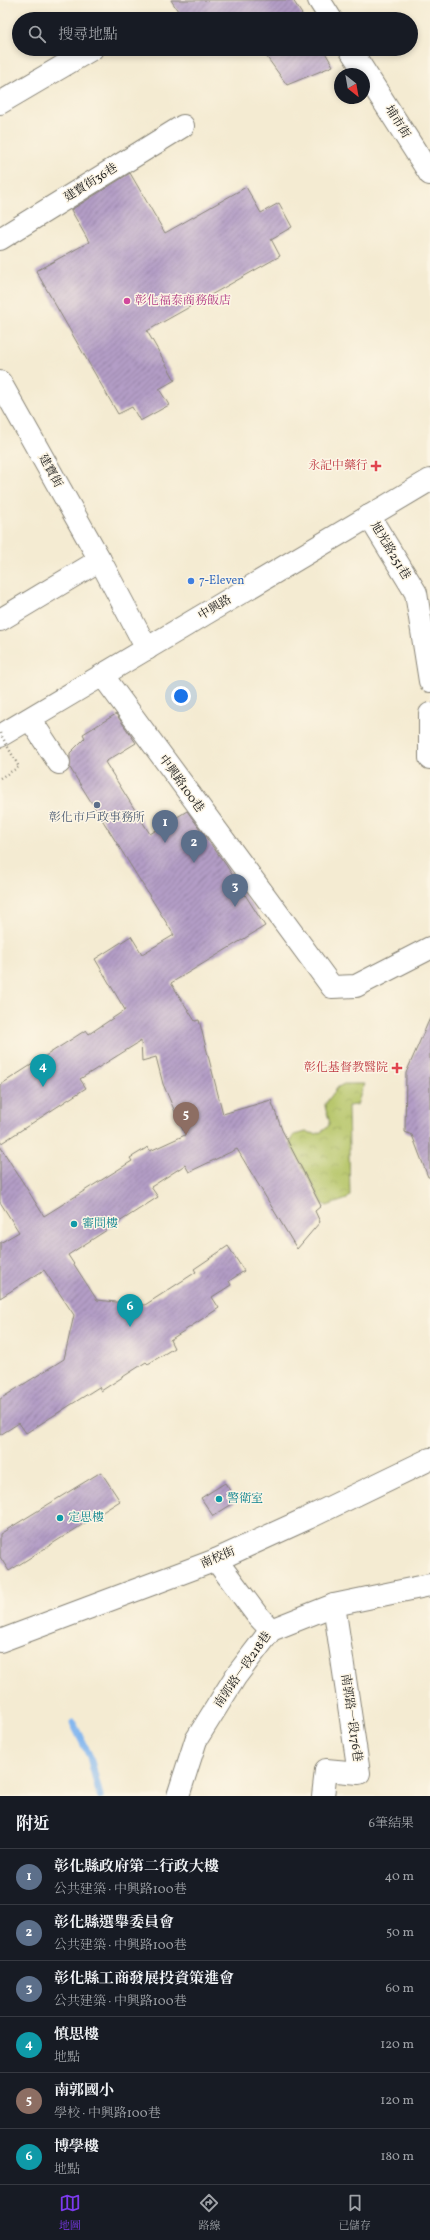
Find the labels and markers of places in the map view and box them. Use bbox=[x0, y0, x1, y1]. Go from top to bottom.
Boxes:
place label: 彰化福泰商務飯店 bbox=[135, 293, 231, 309]
marker: 彰化福泰商務飯店 bbox=[122, 296, 132, 306]
place label: 永記中藥行 bbox=[308, 458, 368, 474]
marker: 永記中藥行 bbox=[371, 461, 381, 471]
place label: 7-Eleven bbox=[199, 573, 244, 589]
marker: 7-Eleven bbox=[186, 576, 196, 586]
marker: 彰化市戶政事務所 bbox=[92, 800, 102, 810]
place label: 彰化市戶政事務所 bbox=[49, 810, 145, 826]
pin: 1 bbox=[152, 810, 178, 843]
pin: 2 bbox=[181, 830, 207, 863]
pin: 3 bbox=[222, 874, 248, 907]
pin: 4 bbox=[30, 1054, 56, 1087]
place label: 彰化基督教醫院 bbox=[304, 1060, 388, 1076]
marker: 彰化基督教醫院 bbox=[391, 1062, 403, 1074]
pin: 5 bbox=[173, 1102, 199, 1135]
place label: 審問樓 bbox=[82, 1216, 118, 1232]
marker: 審問樓 bbox=[69, 1219, 79, 1229]
pin: 6 bbox=[117, 1294, 143, 1327]
place label: 警衛室 bbox=[227, 1491, 263, 1507]
marker: 警衛室 bbox=[214, 1494, 224, 1504]
place label: 定思樓 bbox=[68, 1510, 104, 1526]
marker: 定思樓 bbox=[55, 1513, 65, 1523]

